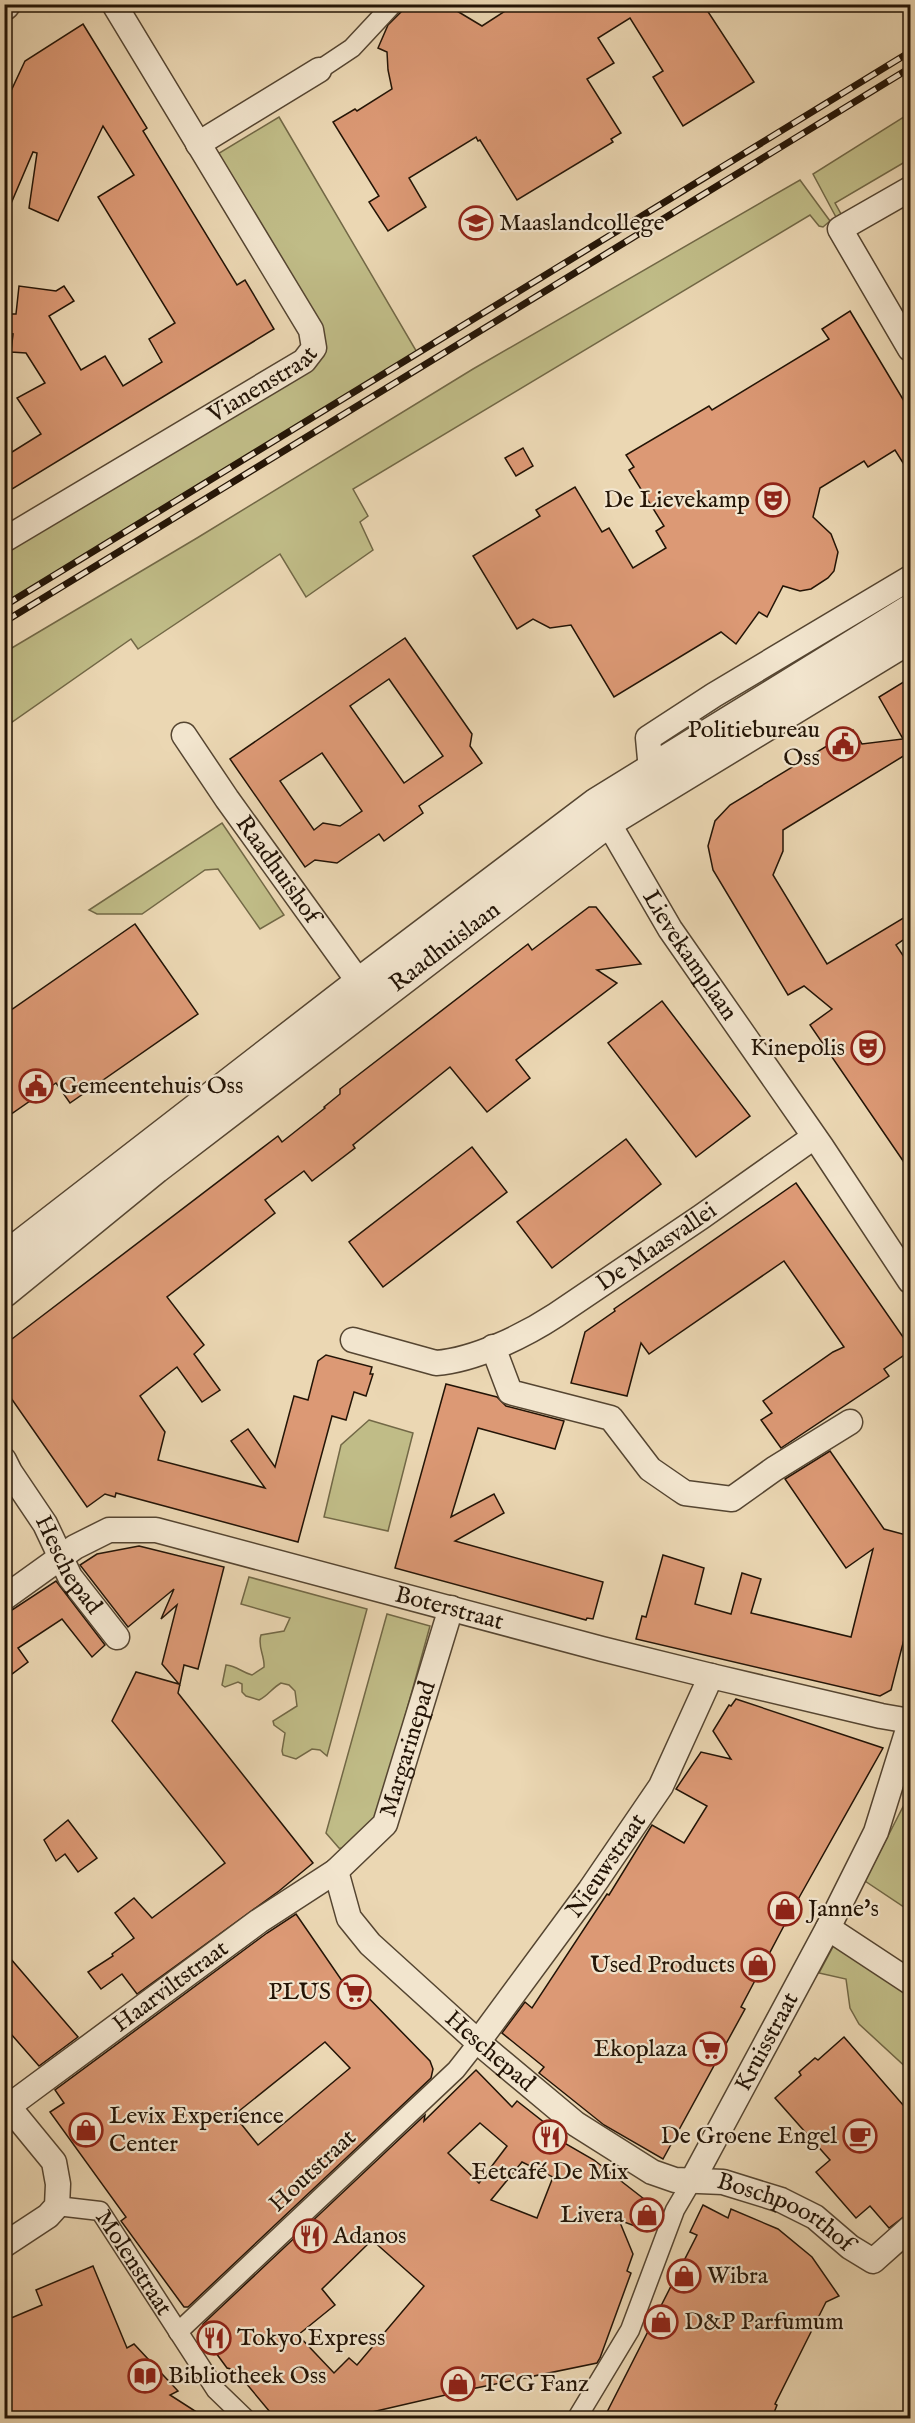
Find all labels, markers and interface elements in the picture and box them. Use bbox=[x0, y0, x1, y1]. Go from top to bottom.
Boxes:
school or university icon: Maaslandcollege bbox=[458, 205, 494, 241]
place label: Maaslandcollege bbox=[499, 208, 665, 239]
street label: Vianenstraat bbox=[201, 340, 325, 431]
theatre icon: De Lievekamp bbox=[755, 482, 791, 518]
place label: De Lievekamp bbox=[604, 485, 750, 516]
place label: Politiebureau Oss bbox=[687, 715, 820, 774]
public building icon: Politiebureau Oss bbox=[825, 726, 861, 762]
street label: Raadhuishof bbox=[228, 809, 330, 933]
street label: Lievekamplaan bbox=[635, 884, 745, 1027]
street label: Raadhuislaan bbox=[383, 894, 507, 999]
theatre icon: Kinepolis bbox=[850, 1030, 886, 1066]
place label: Kinepolis bbox=[750, 1033, 845, 1064]
public building icon: Gemeentehuis Oss bbox=[18, 1068, 54, 1104]
place label: Gemeentehuis Oss bbox=[59, 1071, 243, 1102]
street label: De Maasvallei bbox=[591, 1195, 723, 1299]
street label: Heschepad bbox=[28, 1510, 109, 1621]
street label: Boterstraat bbox=[391, 1579, 507, 1638]
street label: Margarinepad bbox=[373, 1677, 443, 1821]
street label: Nieuwstraat bbox=[559, 1807, 653, 1924]
shop icon: Janne's bbox=[767, 1891, 803, 1927]
place label: Janne's bbox=[805, 1894, 879, 1925]
street label: Haarviltstraat bbox=[106, 1933, 235, 2040]
shop icon: Used Products bbox=[740, 1947, 776, 1983]
place label: Used Products bbox=[590, 1950, 735, 1981]
supermarket icon: PLUS bbox=[336, 1974, 372, 2010]
place label: PLUS bbox=[268, 1977, 331, 2008]
street label: Kruisstraat bbox=[728, 1987, 806, 2097]
street label: Heschepad bbox=[438, 2004, 542, 2099]
supermarket icon: Ekoplaza bbox=[692, 2031, 728, 2067]
place label: Ekoplaza bbox=[593, 2034, 688, 2065]
place label: Levix Experience Center bbox=[109, 2101, 284, 2160]
shop icon: Levix Experience Center bbox=[68, 2112, 104, 2148]
cafe icon: De Groene Engel bbox=[842, 2118, 878, 2154]
restaurant icon: Eetcafé De Mix bbox=[532, 2119, 568, 2155]
place label: De Groene Engel bbox=[661, 2121, 837, 2152]
street label: Houtstraat bbox=[263, 2123, 363, 2219]
place label: Eetcafé De Mix bbox=[471, 2157, 629, 2188]
street label: Boschpoorthof bbox=[713, 2166, 864, 2262]
shop icon: Livera bbox=[629, 2197, 665, 2233]
place label: Livera bbox=[560, 2200, 625, 2231]
street label: Molenstraat bbox=[88, 2204, 179, 2322]
restaurant icon: Adanos bbox=[292, 2218, 328, 2254]
place label: Adanos bbox=[332, 2221, 407, 2252]
shop icon: Wibra bbox=[666, 2258, 702, 2294]
place label: Wibra bbox=[707, 2261, 769, 2292]
shop icon: D&P Parfumum bbox=[643, 2304, 679, 2340]
place label: D&P Parfumum bbox=[684, 2307, 844, 2338]
restaurant icon: Tokyo Express bbox=[196, 2320, 232, 2356]
place label: Tokyo Express bbox=[237, 2323, 385, 2354]
library icon: Bibliotheek Oss bbox=[127, 2358, 163, 2394]
place label: Bibliotheek Oss bbox=[168, 2361, 327, 2392]
shop icon: TCG Fanz bbox=[440, 2366, 476, 2402]
place label: TCG Fanz bbox=[481, 2369, 589, 2400]

